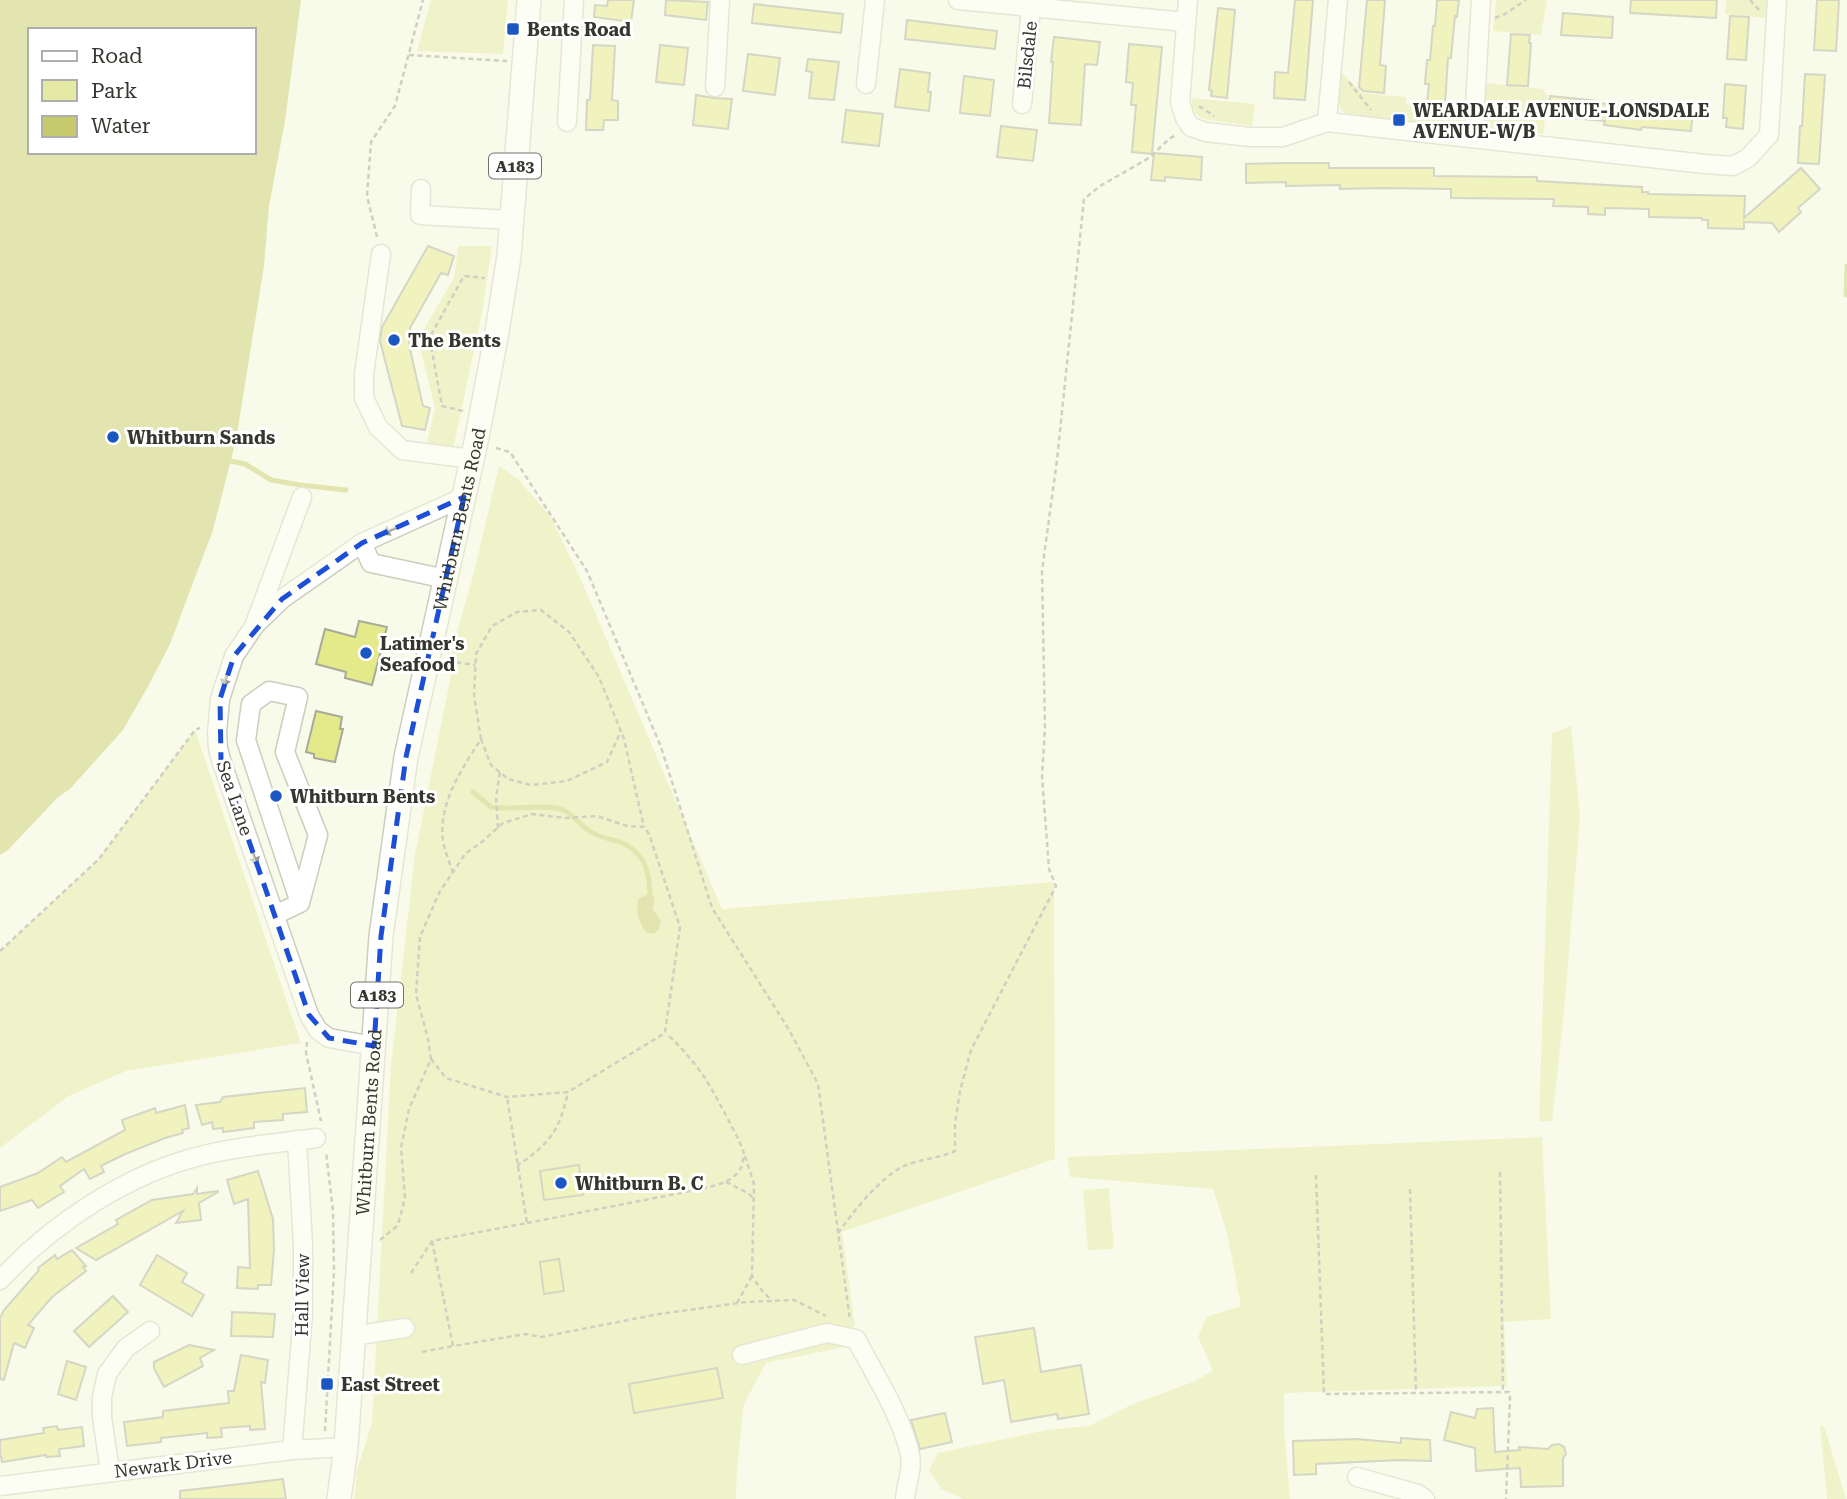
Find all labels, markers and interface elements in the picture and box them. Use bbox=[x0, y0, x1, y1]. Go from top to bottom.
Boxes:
place label: Bents Road bbox=[527, 19, 631, 40]
street label: Bilsdale bbox=[1013, 20, 1041, 90]
marker: Bents Road bbox=[505, 21, 521, 37]
legend bbox=[28, 28, 256, 154]
text: Road bbox=[91, 44, 143, 68]
text: Park bbox=[91, 79, 137, 103]
place label: WEARDALE AVENUE-LONSDALE AVENUE-W/B bbox=[1413, 100, 1709, 142]
marker: WEARDALE AVENUE-LONSDALE AVENUE-W/B bbox=[1391, 112, 1407, 128]
text: Water bbox=[91, 114, 151, 138]
road number: A183 bbox=[489, 154, 541, 178]
place label: The Bents bbox=[408, 330, 501, 351]
marker: The Bents bbox=[386, 332, 402, 348]
street label: Whitburn Bents Road bbox=[428, 426, 489, 613]
place label: Whitburn Sands bbox=[127, 427, 275, 448]
marker: Whitburn Sands bbox=[105, 429, 121, 445]
one-way arrow bbox=[381, 524, 401, 536]
place label: Latimer's Seafood bbox=[380, 633, 465, 675]
marker: Latimer's Seafood bbox=[358, 645, 374, 661]
one-way arrow bbox=[220, 667, 231, 688]
street label: Sea Lane bbox=[212, 758, 258, 838]
place label: Whitburn Bents bbox=[290, 786, 435, 807]
marker: Whitburn Bents bbox=[268, 788, 284, 804]
one-way arrow bbox=[249, 845, 260, 866]
road number: A183 bbox=[351, 982, 403, 1007]
street label: Whitburn Bents Road bbox=[351, 1028, 385, 1216]
place label: Whitburn B. C bbox=[575, 1173, 704, 1194]
marker: Whitburn B. C bbox=[553, 1175, 569, 1191]
street label: Hall View bbox=[291, 1253, 313, 1337]
place label: East Street bbox=[341, 1374, 440, 1395]
marker: East Street bbox=[319, 1376, 335, 1392]
street label: Newark Drive bbox=[113, 1446, 233, 1482]

